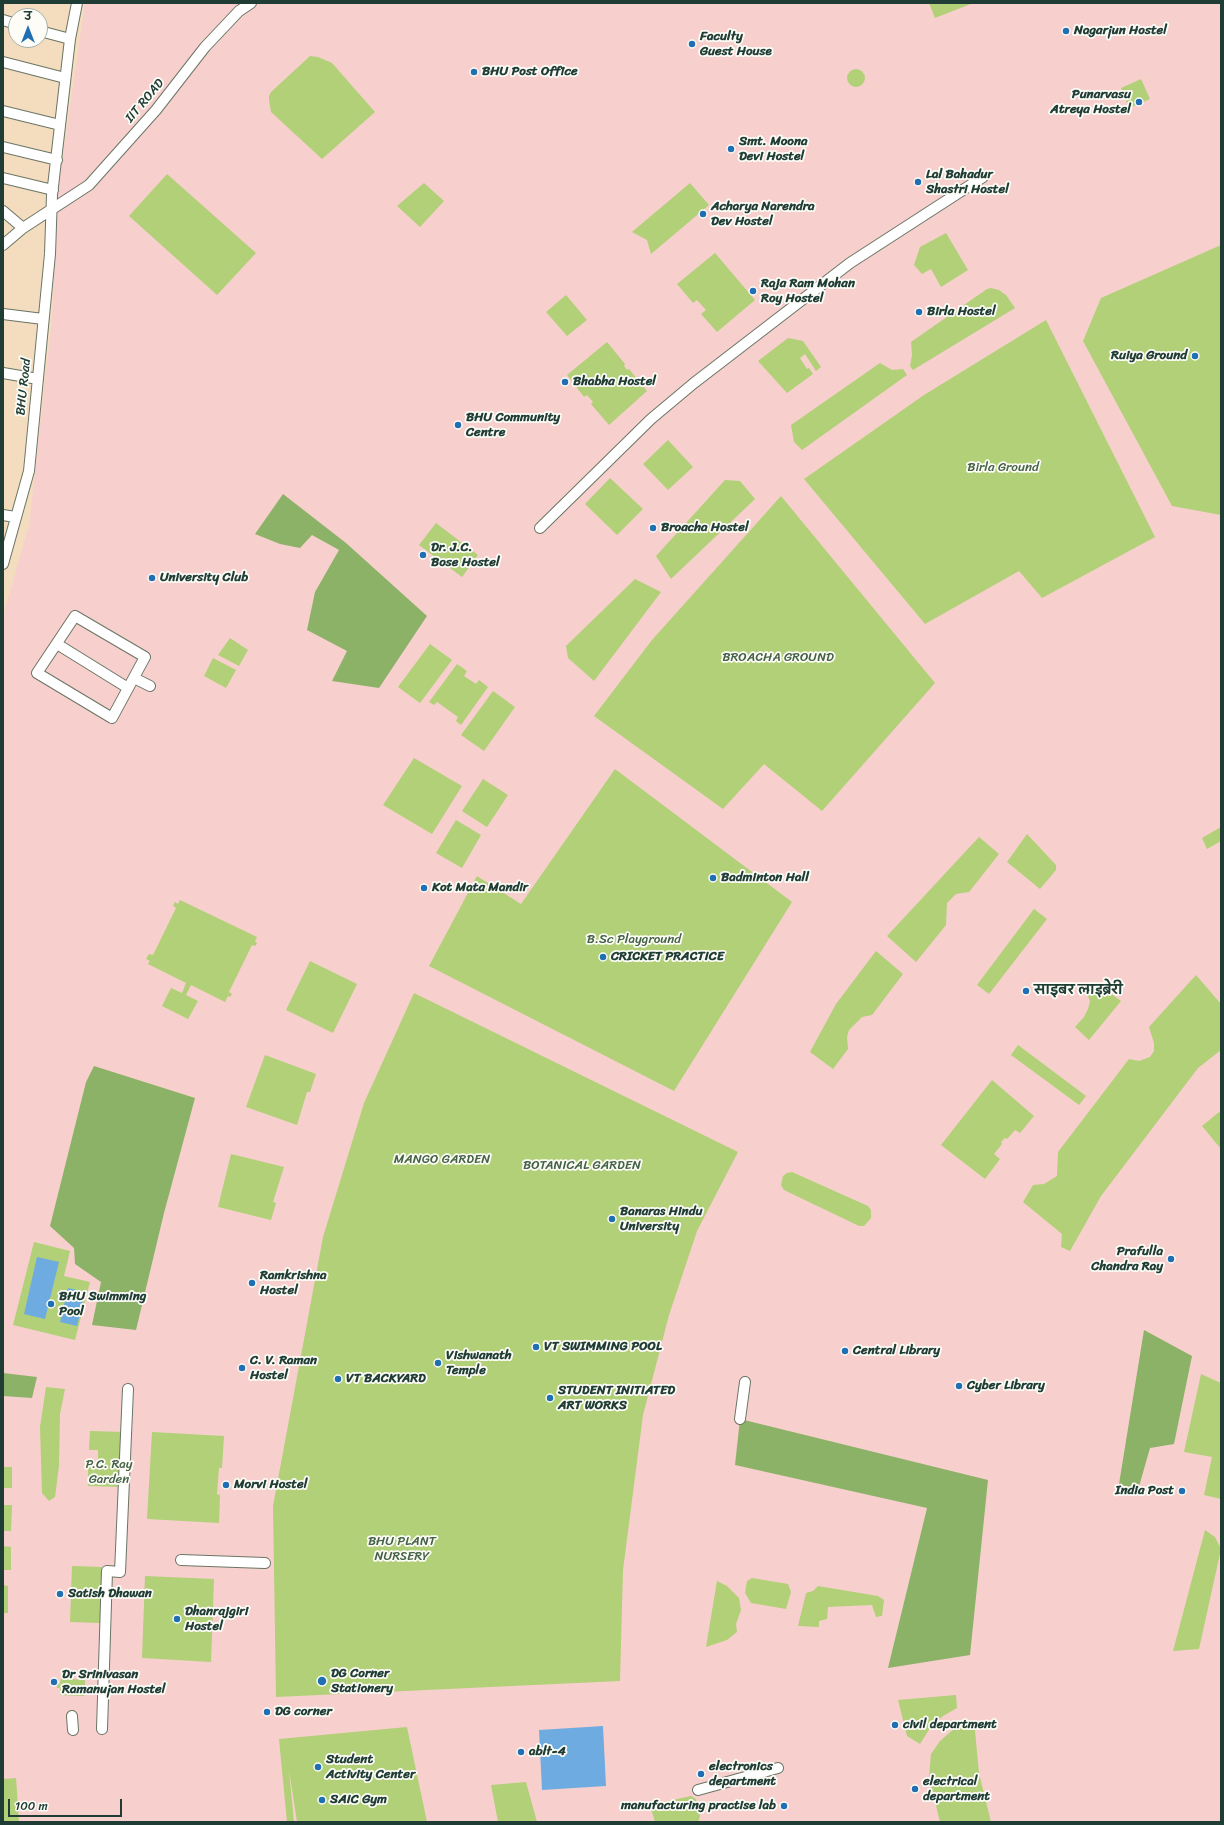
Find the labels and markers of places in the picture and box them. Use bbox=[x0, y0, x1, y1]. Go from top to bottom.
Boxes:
place label: Nagarjun Hostel bbox=[1074, 23, 1167, 39]
marker: Nagarjun Hostel bbox=[1061, 26, 1071, 36]
place label: Faculty Guest House bbox=[700, 29, 772, 60]
marker: Faculty Guest House bbox=[687, 39, 697, 49]
place label: BHU Post Office bbox=[482, 64, 578, 80]
marker: BHU Post Office bbox=[469, 67, 479, 77]
place label: Punarvasu Atreya Hostel bbox=[1050, 87, 1131, 118]
marker: Punarvasu Atreya Hostel bbox=[1134, 97, 1144, 107]
place label: Smt. Moona Devi Hostel bbox=[739, 134, 807, 165]
marker: Smt. Moona Devi Hostel bbox=[726, 144, 736, 154]
place label: Lal Bahadur Shastri Hostel bbox=[926, 167, 1009, 198]
marker: Lal Bahadur Shastri Hostel bbox=[913, 177, 923, 187]
place label: Acharya Narendra Dev Hostel bbox=[711, 199, 815, 230]
marker: Acharya Narendra Dev Hostel bbox=[698, 209, 708, 219]
place label: Raja Ram Mohan Roy Hostel bbox=[761, 276, 855, 307]
marker: Raja Ram Mohan Roy Hostel bbox=[748, 286, 758, 296]
place label: Birla Hostel bbox=[927, 304, 996, 320]
marker: Birla Hostel bbox=[914, 307, 924, 317]
place label: Ruiya Ground bbox=[1111, 348, 1187, 364]
marker: Ruiya Ground bbox=[1190, 351, 1200, 361]
place label: Bhabha Hostel bbox=[573, 374, 656, 390]
marker: Bhabha Hostel bbox=[560, 377, 570, 387]
place label: BHU Community Centre bbox=[466, 410, 560, 441]
marker: BHU Community Centre bbox=[453, 420, 463, 430]
place label: Broacha Hostel bbox=[661, 520, 749, 536]
marker: Broacha Hostel bbox=[648, 523, 658, 533]
place label: Dr. J.C. Bose Hostel bbox=[431, 540, 500, 571]
marker: Dr. J.C. Bose Hostel bbox=[418, 550, 428, 560]
place label: University Club bbox=[160, 570, 248, 586]
marker: University Club bbox=[147, 573, 157, 583]
place label: Badminton Hall bbox=[721, 870, 809, 886]
marker: Badminton Hall bbox=[708, 873, 718, 883]
place label: Kot Mata Mandir bbox=[432, 880, 528, 896]
marker: Kot Mata Mandir bbox=[419, 883, 429, 893]
place label: CRICKET PRACTICE bbox=[611, 949, 724, 965]
marker: CRICKET PRACTICE bbox=[598, 952, 608, 962]
place label: साइबर लाइब्रेरी bbox=[1034, 983, 1123, 999]
marker: साइबर लाइब्रेरी bbox=[1021, 986, 1031, 996]
place label: Banaras Hindu University bbox=[620, 1204, 702, 1235]
marker: Banaras Hindu University bbox=[607, 1214, 617, 1224]
place label: Prafulla Chandra Ray bbox=[1091, 1244, 1163, 1275]
marker: Prafulla Chandra Ray bbox=[1166, 1254, 1176, 1264]
place label: Ramkrishna Hostel bbox=[260, 1268, 327, 1299]
marker: Ramkrishna Hostel bbox=[247, 1278, 257, 1288]
place label: BHU Swimming Pool bbox=[59, 1289, 146, 1320]
marker: BHU Swimming Pool bbox=[46, 1299, 56, 1309]
place label: VT SWIMMING POOL bbox=[544, 1339, 662, 1355]
marker: VT SWIMMING POOL bbox=[531, 1342, 541, 1352]
place label: Central Library bbox=[853, 1343, 940, 1359]
marker: Central Library bbox=[840, 1346, 850, 1356]
place label: Vishwanath Temple bbox=[446, 1348, 512, 1379]
place label: C. V. Raman Hostel bbox=[250, 1353, 317, 1384]
marker: Vishwanath Temple bbox=[433, 1358, 443, 1368]
marker: C. V. Raman Hostel bbox=[237, 1363, 247, 1373]
place label: VT BACKYARD bbox=[346, 1371, 426, 1387]
marker: VT BACKYARD bbox=[333, 1374, 343, 1384]
place label: Cyber Library bbox=[967, 1378, 1045, 1394]
marker: Cyber Library bbox=[954, 1381, 964, 1391]
place label: STUDENT INITIATED ART WORKS bbox=[558, 1383, 675, 1414]
marker: STUDENT INITIATED ART WORKS bbox=[545, 1393, 555, 1403]
place label: Morvi Hostel bbox=[234, 1477, 307, 1493]
marker: Morvi Hostel bbox=[221, 1480, 231, 1490]
place label: India Post bbox=[1115, 1483, 1174, 1499]
marker: India Post bbox=[1177, 1486, 1187, 1496]
place label: Satish Dhawan bbox=[68, 1586, 152, 1602]
marker: Satish Dhawan bbox=[55, 1589, 65, 1599]
place label: Dhanrajgiri Hostel bbox=[185, 1604, 248, 1635]
marker: Dhanrajgiri Hostel bbox=[172, 1614, 182, 1624]
place label: DG Corner Stationery bbox=[331, 1666, 393, 1697]
place label: Dr Srinivasan Ramanujan Hostel bbox=[62, 1667, 165, 1698]
marker: DG Corner Stationery bbox=[316, 1675, 328, 1687]
marker: Dr Srinivasan Ramanujan Hostel bbox=[49, 1677, 59, 1687]
place label: DG corner bbox=[275, 1704, 332, 1720]
marker: DG corner bbox=[262, 1707, 272, 1717]
place label: civil department bbox=[903, 1717, 997, 1733]
marker: civil department bbox=[890, 1720, 900, 1730]
place label: ablt-4 bbox=[529, 1744, 566, 1760]
marker: ablt-4 bbox=[516, 1747, 526, 1757]
place label: Student Activity Center bbox=[326, 1752, 415, 1783]
place label: electronics department bbox=[709, 1759, 776, 1790]
marker: Student Activity Center bbox=[313, 1762, 323, 1772]
marker: electronics department bbox=[696, 1769, 706, 1779]
place label: electrical department bbox=[923, 1774, 990, 1805]
marker: electrical department bbox=[910, 1784, 920, 1794]
place label: SAIC Gym bbox=[330, 1792, 387, 1808]
marker: SAIC Gym bbox=[317, 1795, 327, 1805]
place label: manufacturing practise lab bbox=[621, 1798, 776, 1814]
marker: manufacturing practise lab bbox=[779, 1801, 789, 1811]

